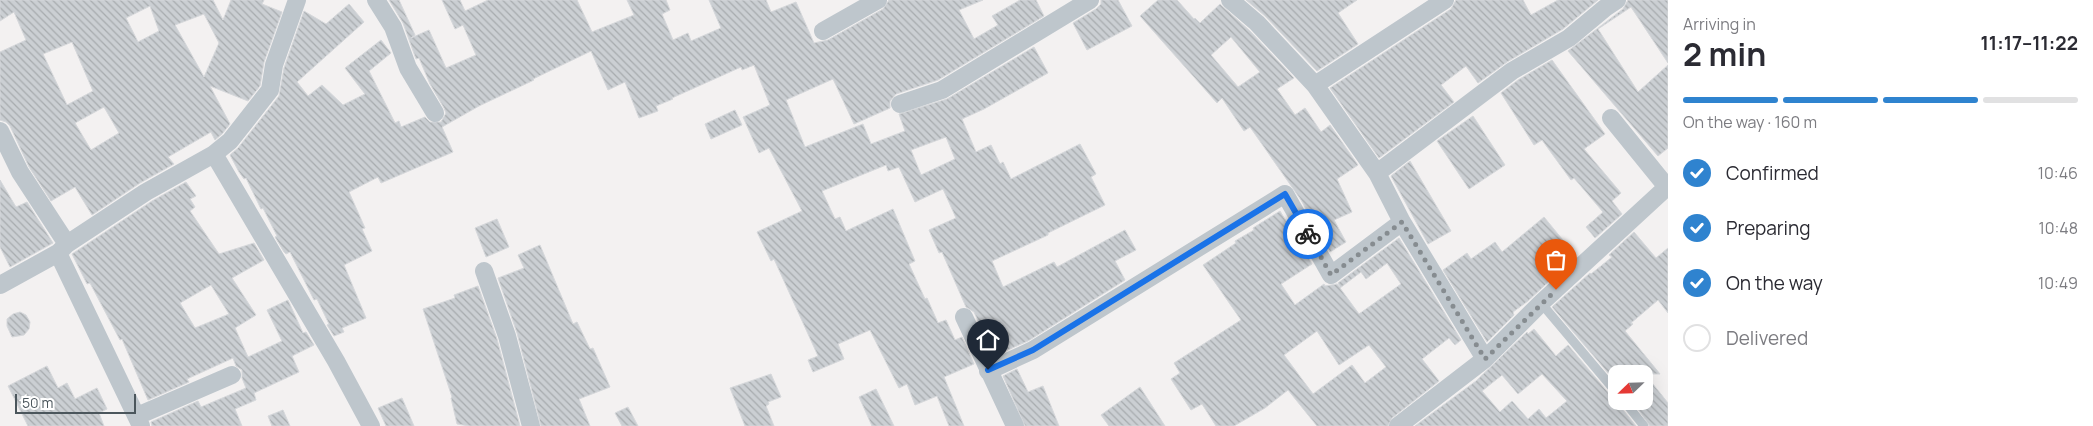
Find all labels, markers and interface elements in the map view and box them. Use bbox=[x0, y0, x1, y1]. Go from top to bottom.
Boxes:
text: Arriving in bbox=[1683, 13, 1756, 35]
text: 11:17–11:22 bbox=[1981, 30, 2078, 56]
text: 2 min bbox=[1683, 32, 1766, 76]
text: On the way · 160 m bbox=[1683, 111, 1817, 133]
icon: check bbox=[1683, 159, 1711, 187]
text: Confirmed bbox=[1726, 160, 1819, 186]
text: 10:46 bbox=[2038, 162, 2078, 184]
courier bbox=[1283, 209, 1333, 259]
icon: check bbox=[1683, 214, 1711, 242]
text: Preparing bbox=[1726, 215, 1811, 241]
text: 10:48 bbox=[2038, 217, 2078, 239]
icon: bike bbox=[1294, 220, 1322, 248]
pin bbox=[1535, 239, 1577, 290]
icon: bag bbox=[1542, 246, 1570, 274]
icon: check bbox=[1683, 269, 1711, 297]
text: On the way bbox=[1726, 270, 1823, 296]
text: 10:49 bbox=[2038, 272, 2078, 294]
pin bbox=[967, 319, 1009, 370]
text: Delivered bbox=[1726, 325, 1808, 351]
icon: home bbox=[974, 326, 1002, 354]
north arrow bbox=[1608, 365, 1652, 410]
map controls bbox=[1608, 365, 1653, 410]
scale bar bbox=[15, 391, 136, 414]
text: 50 m bbox=[22, 393, 53, 412]

